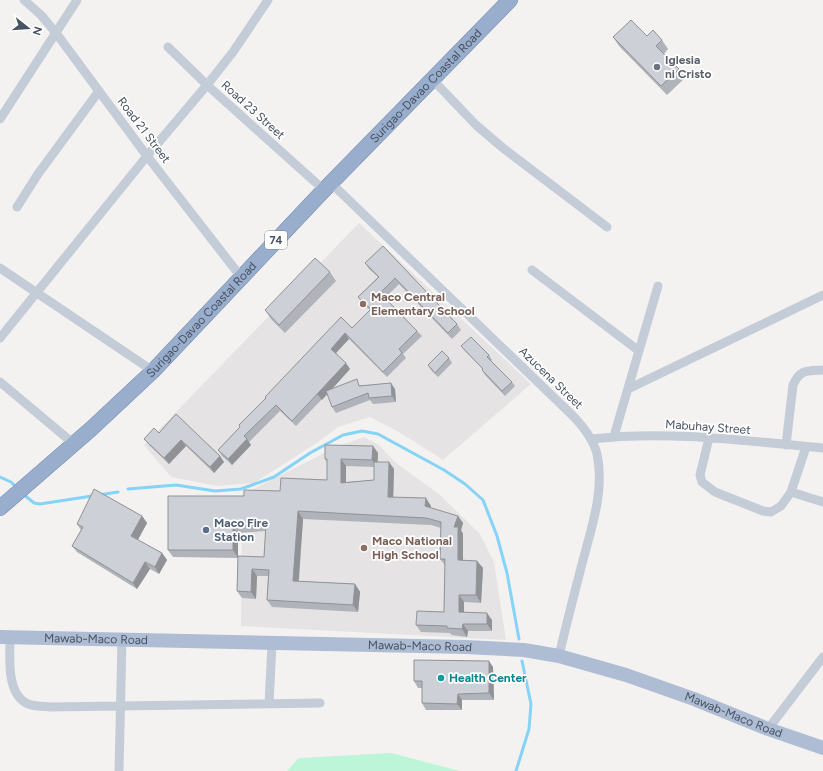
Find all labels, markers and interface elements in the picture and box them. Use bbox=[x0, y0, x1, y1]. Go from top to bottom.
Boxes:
north arrow bbox=[8, 8, 48, 48]
text: N bbox=[30, 25, 45, 37]
street label: Surigao-Davao Coastal Road bbox=[367, 26, 485, 146]
place label: Iglesia ni Cristo bbox=[665, 53, 712, 81]
marker: Iglesia ni Cristo bbox=[652, 62, 662, 72]
street label: Road 23 Street bbox=[218, 78, 288, 142]
street label: Road 21 Street bbox=[115, 94, 174, 166]
road number: 74 bbox=[265, 231, 287, 249]
street label: Surigao-Davao Coastal Road bbox=[144, 259, 259, 380]
place label: Maco Central Elementary School bbox=[371, 290, 475, 318]
marker: Maco Central Elementary School bbox=[358, 299, 368, 309]
street label: Azucena Street bbox=[516, 344, 586, 412]
street label: Mabuhay Street bbox=[665, 417, 752, 437]
place label: Maco Fire Station bbox=[214, 516, 268, 544]
marker: Maco Fire Station bbox=[201, 525, 211, 535]
place label: Maco National High School bbox=[372, 534, 452, 562]
marker: Maco National High School bbox=[359, 543, 369, 553]
street label: Mawab-Maco Road bbox=[44, 631, 148, 647]
street label: Mawab-Maco Road bbox=[368, 638, 472, 654]
place label: Health Center bbox=[449, 671, 527, 685]
marker: Health Center bbox=[436, 673, 446, 683]
street label: Mawab-Maco Road bbox=[683, 689, 784, 740]

